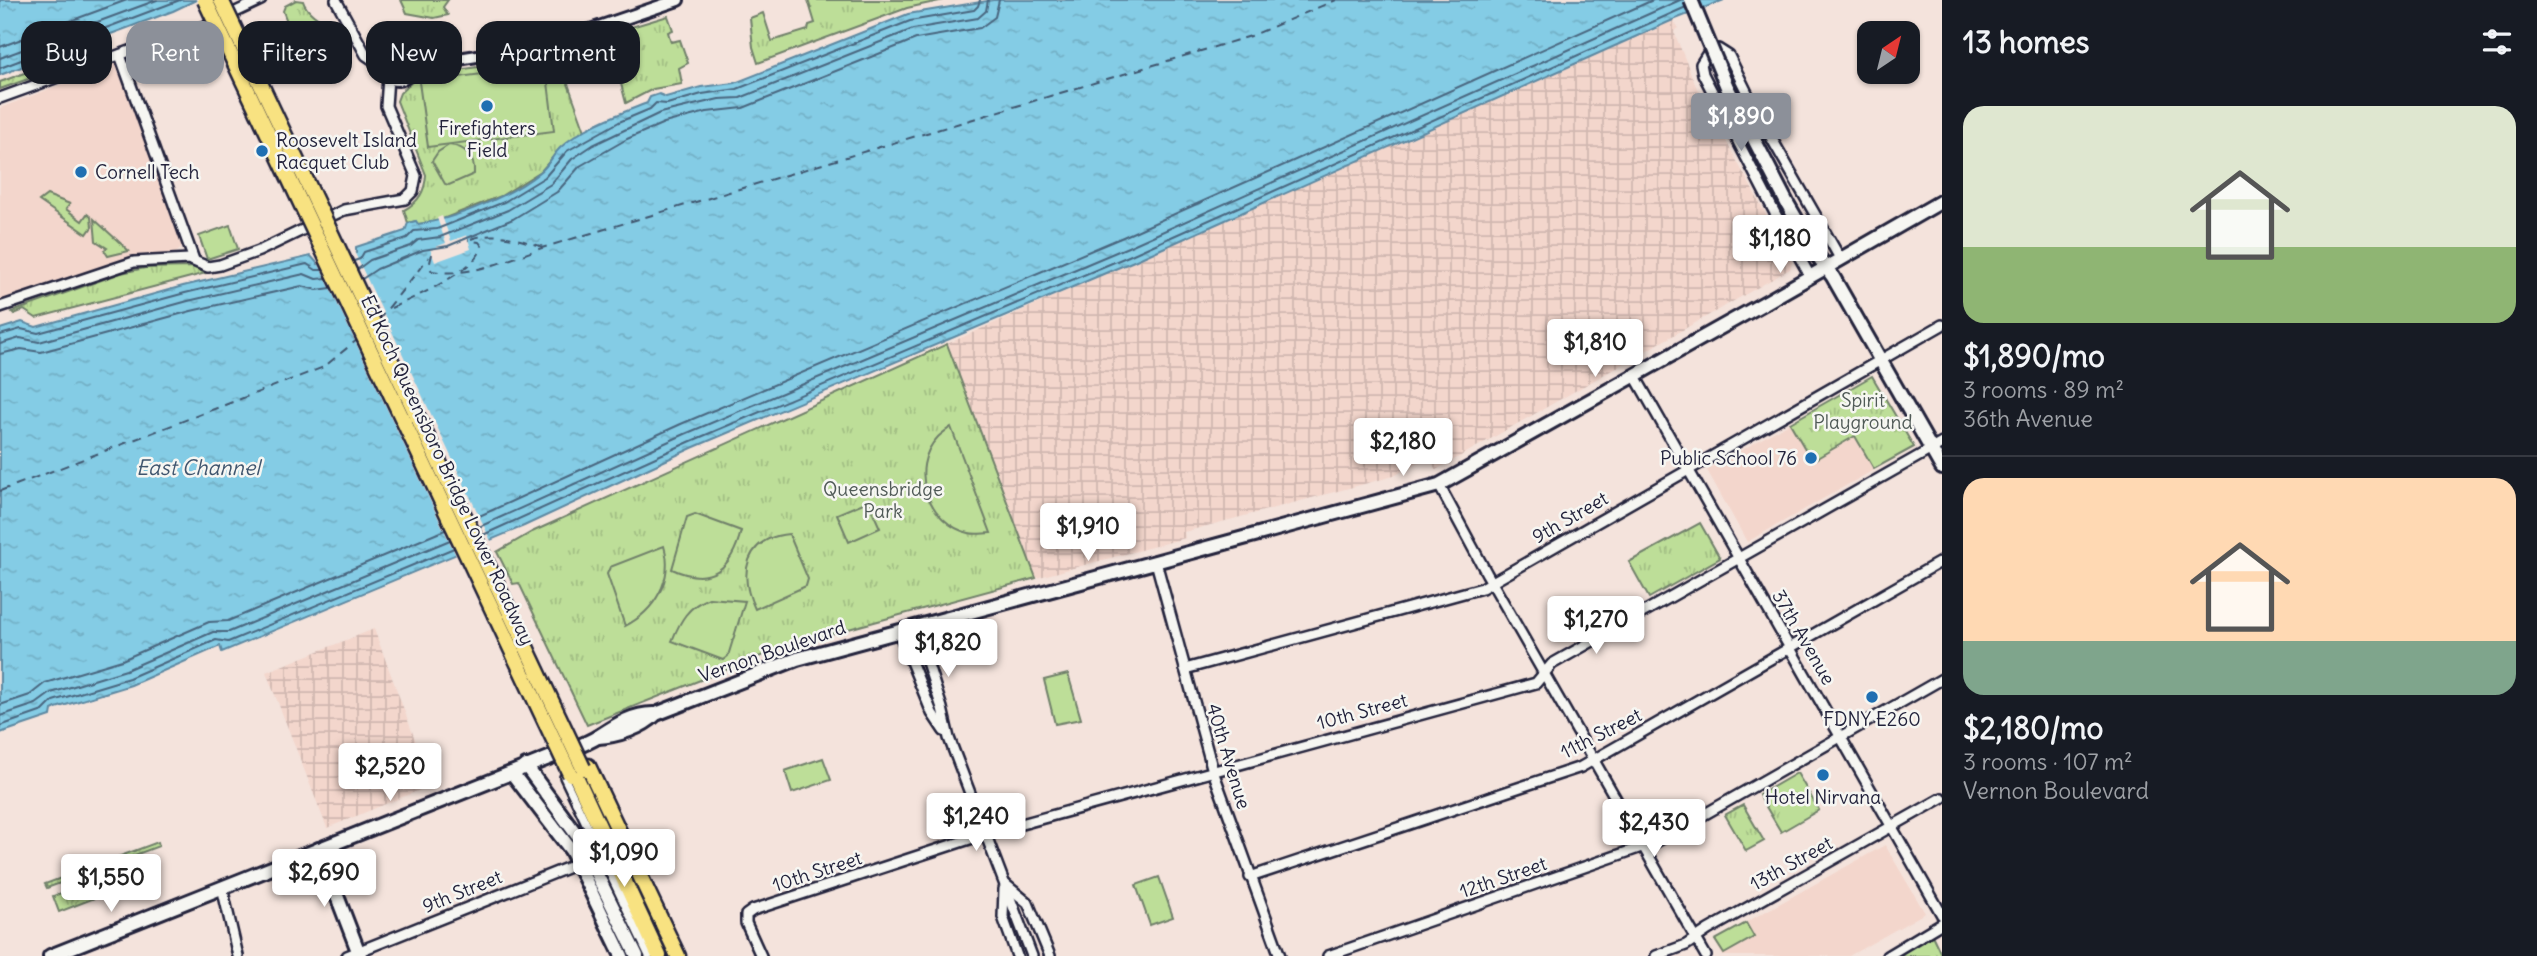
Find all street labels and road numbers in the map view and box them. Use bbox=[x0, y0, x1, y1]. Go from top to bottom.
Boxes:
street label: Ed Koch Queensboro Bridge Lower Roadway bbox=[356, 291, 540, 649]
street label: 9th Street bbox=[1528, 486, 1612, 548]
street label: 37th Avenue bbox=[1767, 585, 1841, 689]
street label: Vernon Boulevard bbox=[695, 615, 849, 687]
street label: 10th Street bbox=[1314, 687, 1410, 735]
street label: 40th Avenue bbox=[1202, 700, 1256, 812]
street label: 11th Street bbox=[1556, 702, 1646, 764]
street label: 13th Street bbox=[1745, 830, 1837, 896]
street label: 10th Street bbox=[769, 845, 865, 897]
street label: 12th Street bbox=[1456, 851, 1550, 903]
street label: 9th Street bbox=[419, 864, 505, 918]

